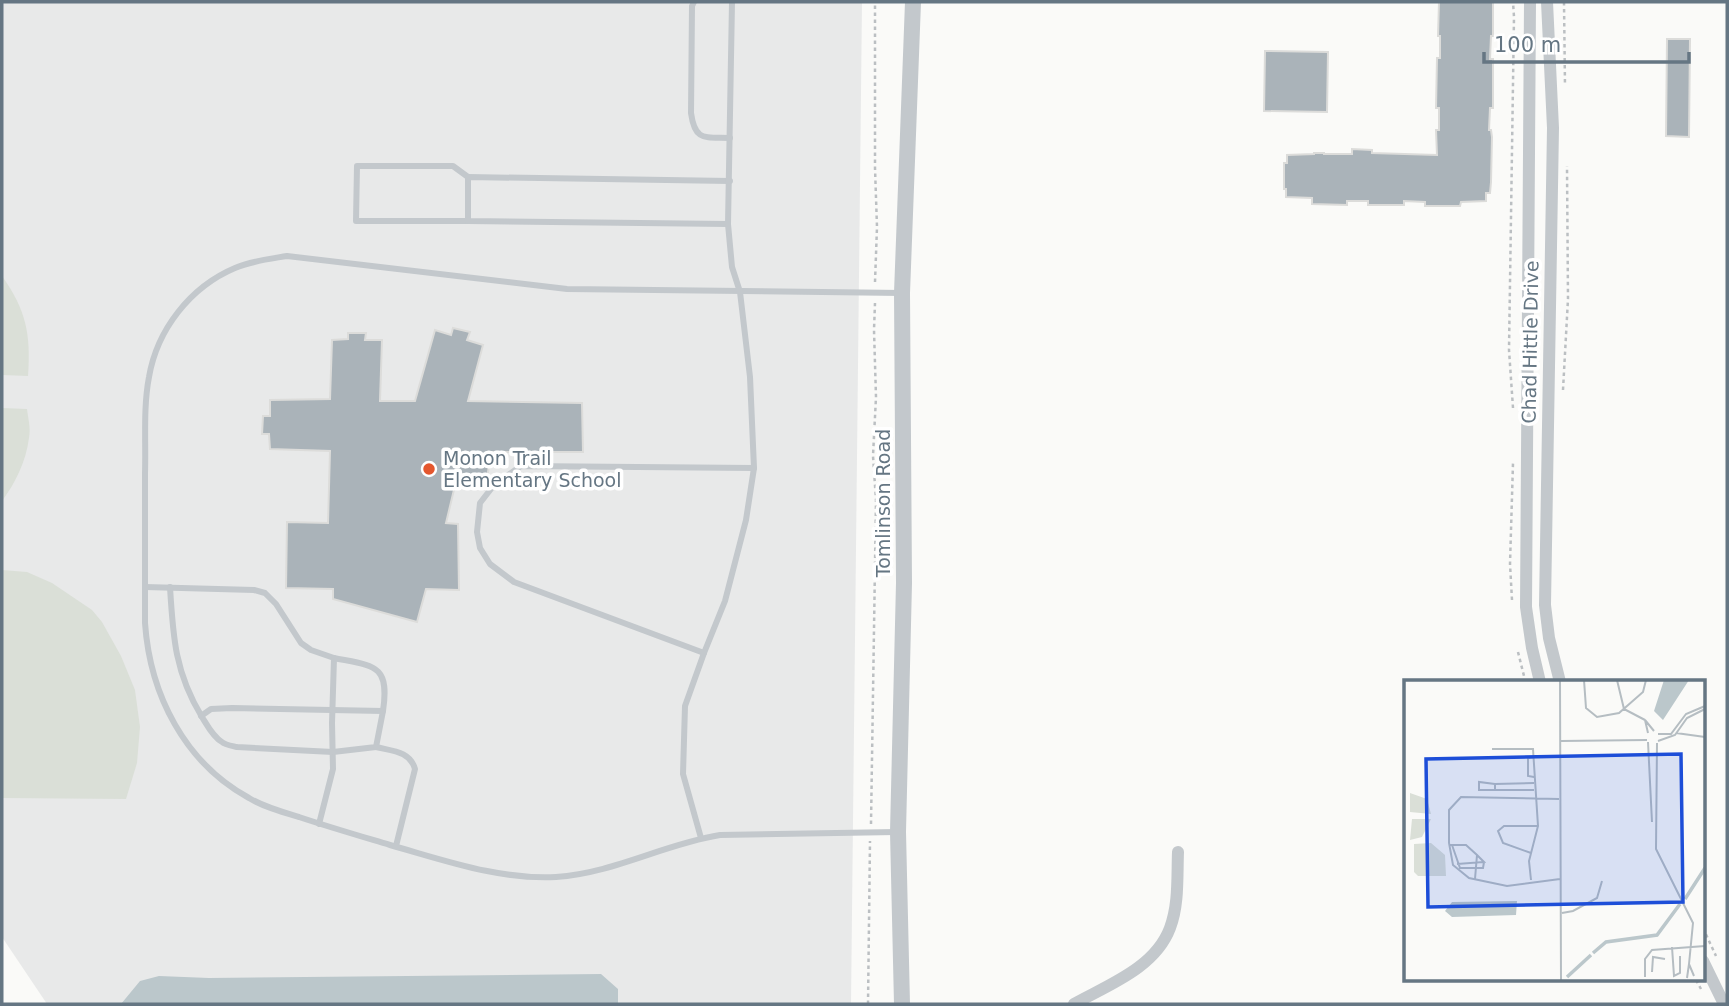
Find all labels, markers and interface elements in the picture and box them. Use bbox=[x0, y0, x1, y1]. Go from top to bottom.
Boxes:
scale bar bbox=[1484, 21, 1689, 65]
text: 100 m bbox=[1494, 33, 1561, 57]
street label: Chad Hittle Drive bbox=[1518, 260, 1542, 424]
street label: Tomlinson Road bbox=[872, 429, 894, 578]
place label: Monon Trail Elementary School bbox=[443, 447, 621, 491]
marker: Monon Trail Elementary School bbox=[421, 461, 437, 477]
inset map bbox=[1404, 680, 1704, 982]

